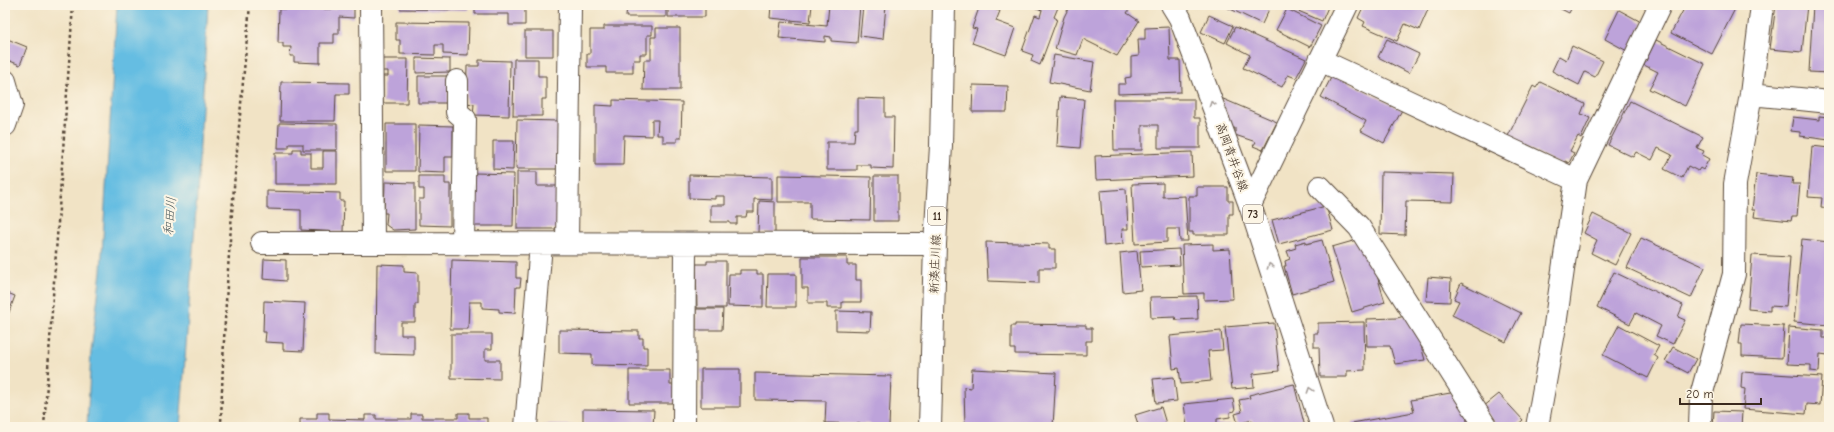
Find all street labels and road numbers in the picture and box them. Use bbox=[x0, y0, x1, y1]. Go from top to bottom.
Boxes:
street label: 高岡青井谷線 bbox=[1213, 121, 1251, 193]
road number: 73 bbox=[1243, 205, 1263, 223]
road number: 11 bbox=[928, 207, 946, 225]
street label: 新湊庄川線 bbox=[927, 234, 943, 294]

